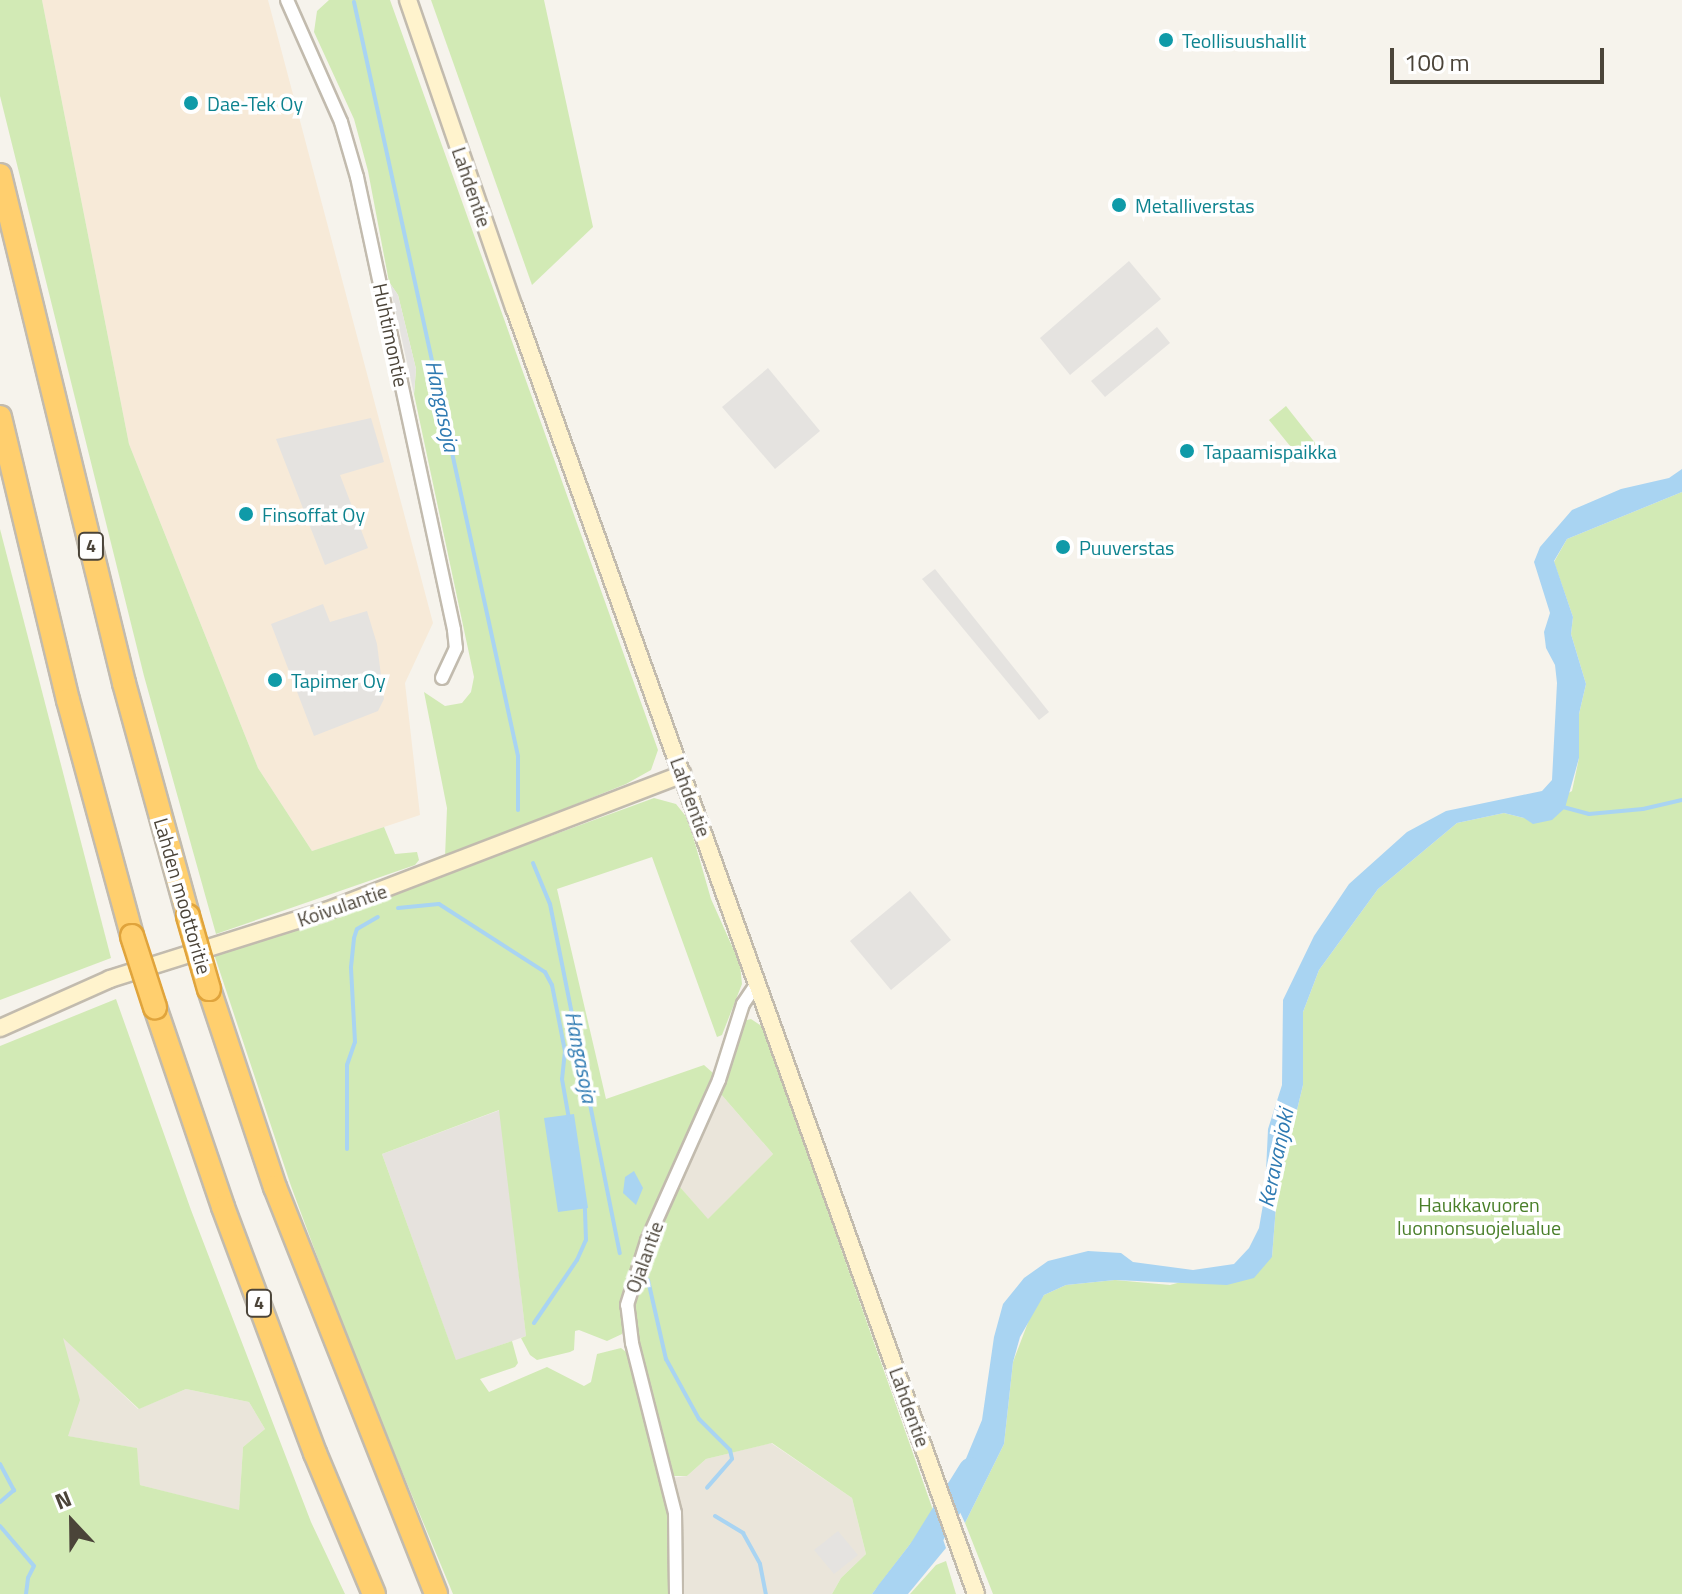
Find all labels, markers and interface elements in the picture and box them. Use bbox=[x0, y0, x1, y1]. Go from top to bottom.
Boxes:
place label: Teollisuushallit bbox=[1182, 28, 1306, 52]
marker: Teollisuushallit bbox=[1157, 31, 1175, 49]
scale bar bbox=[1394, 32, 1608, 82]
text: 100 m bbox=[1404, 44, 1470, 80]
place label: Dae-Tek Oy bbox=[207, 91, 303, 115]
marker: Dae-Tek Oy bbox=[182, 94, 200, 112]
street label: Lahdentie bbox=[447, 144, 497, 230]
place label: Metalliverstas bbox=[1135, 193, 1254, 217]
marker: Metalliverstas bbox=[1110, 196, 1128, 214]
street label: Huhtimontie bbox=[368, 281, 414, 389]
water label: Hangasoja bbox=[419, 358, 465, 454]
place label: Tapaamispaikka bbox=[1203, 439, 1337, 463]
marker: Tapaamispaikka bbox=[1178, 442, 1196, 460]
place label: Finsoffat Oy bbox=[262, 502, 365, 526]
marker: Finsoffat Oy bbox=[237, 505, 255, 523]
road number: 4 bbox=[77, 532, 105, 560]
place label: Puuverstas bbox=[1079, 535, 1174, 559]
marker: Puuverstas bbox=[1054, 538, 1072, 556]
place label: Tapimer Oy bbox=[291, 668, 386, 692]
marker: Tapimer Oy bbox=[266, 671, 284, 689]
street label: Lahdentie bbox=[665, 754, 717, 840]
street label: Lahden moottoritie bbox=[149, 815, 217, 977]
street label: Koivulantie bbox=[294, 879, 390, 931]
water label: Hangasoja bbox=[559, 1009, 603, 1105]
water label: Keravanjoki bbox=[1253, 1106, 1299, 1210]
park label: Haukkavuoren luonnonsuojelualue bbox=[1397, 1192, 1561, 1239]
street label: Ojalantie bbox=[620, 1218, 668, 1296]
road number: 4 bbox=[245, 1289, 273, 1317]
street label: Lahdentie bbox=[884, 1364, 936, 1450]
text: N bbox=[50, 1481, 76, 1518]
north arrow bbox=[32, 1482, 112, 1562]

